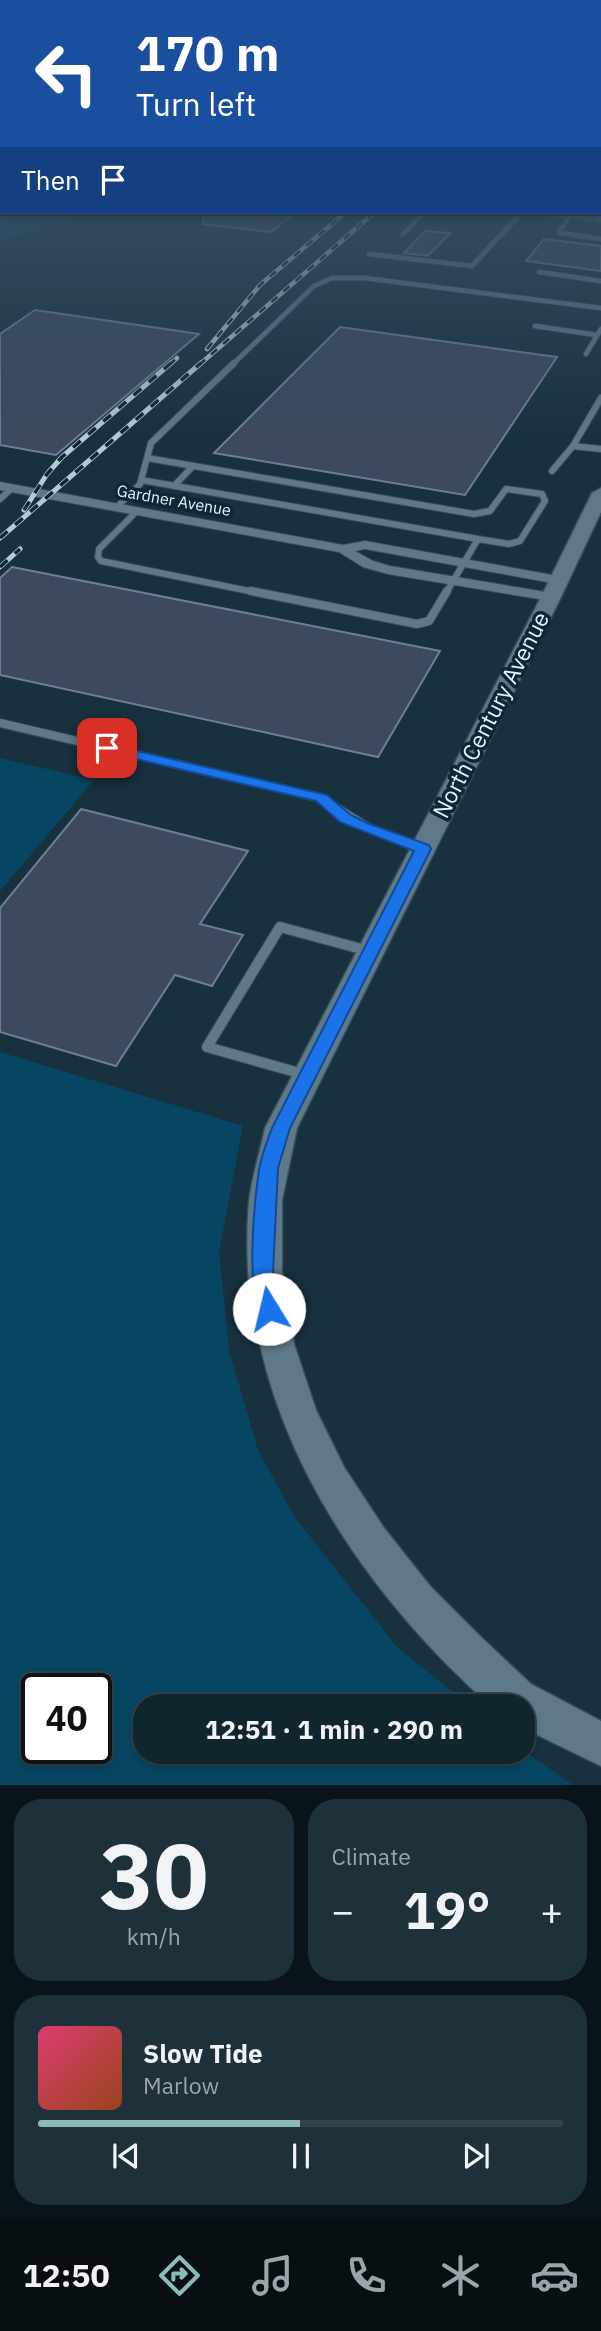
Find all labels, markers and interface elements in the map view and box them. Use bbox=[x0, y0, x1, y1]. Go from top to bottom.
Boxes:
text: 170 m bbox=[136, 21, 280, 84]
icon: left bbox=[21, 28, 112, 119]
text: Turn left bbox=[136, 83, 256, 125]
icon: arrive bbox=[94, 161, 132, 199]
text: Then bbox=[21, 163, 80, 197]
street label: Gardner Avenue bbox=[115, 480, 233, 520]
street label: North Century Avenue bbox=[425, 606, 555, 823]
pin bbox=[77, 718, 137, 778]
icon: arrive bbox=[88, 729, 126, 767]
position arrow bbox=[232, 1272, 306, 1346]
speed limit sign: 40 bbox=[21, 1673, 112, 1764]
text: 12:51 · 1 min · 290 m bbox=[205, 1712, 463, 1746]
text: 30 bbox=[99, 1816, 208, 1934]
text: Climate bbox=[332, 1841, 411, 1871]
text: 19° bbox=[404, 1876, 491, 1943]
text: − bbox=[332, 1886, 354, 1935]
text: + bbox=[540, 1886, 563, 1935]
text: km/h bbox=[127, 1921, 181, 1951]
text: Slow Tide bbox=[143, 2036, 263, 2070]
text: Marlow bbox=[143, 2070, 219, 2100]
icon: previous bbox=[107, 2137, 145, 2175]
icon: pause bbox=[282, 2137, 320, 2175]
icon: next bbox=[457, 2137, 495, 2175]
icon: directions bbox=[155, 2251, 204, 2300]
icon: music bbox=[248, 2251, 297, 2300]
icon: phone bbox=[342, 2251, 391, 2300]
icon: climate bbox=[436, 2251, 485, 2300]
icon: car bbox=[530, 2251, 579, 2300]
text: 12:50 bbox=[22, 2254, 110, 2296]

